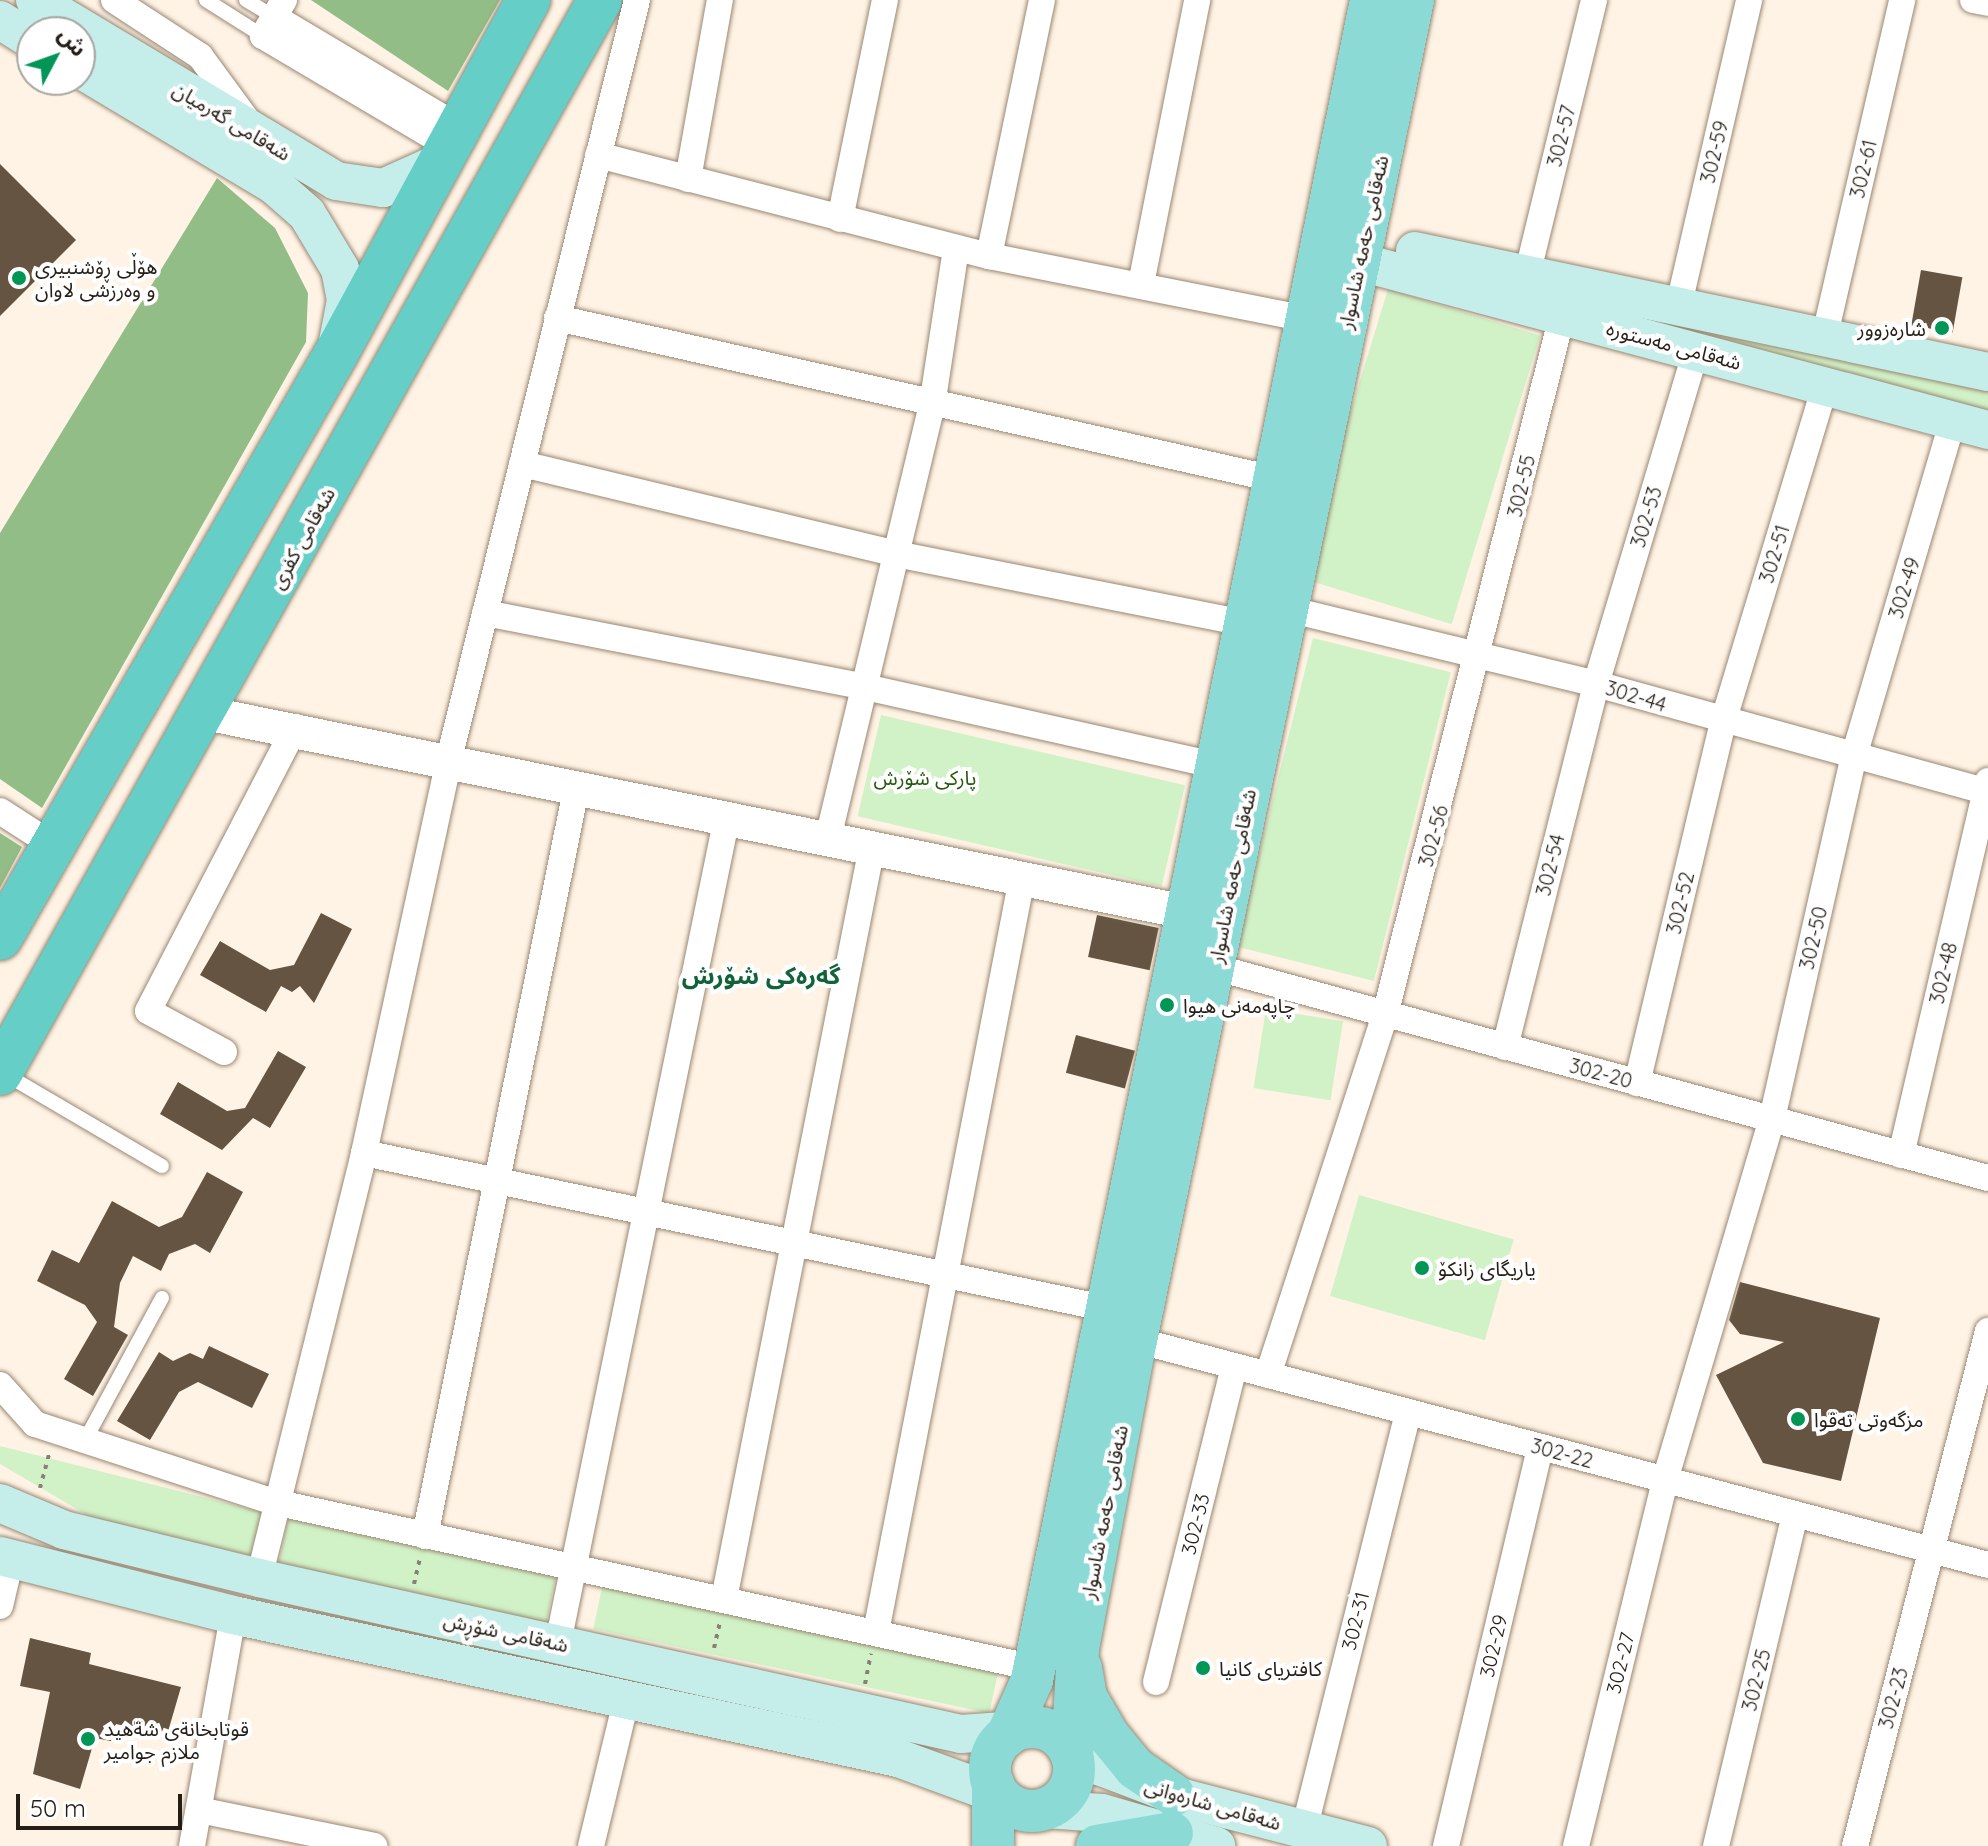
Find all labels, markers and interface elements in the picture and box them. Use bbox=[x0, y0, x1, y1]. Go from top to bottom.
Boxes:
north arrow bbox=[16, 16, 96, 96]
text: ش bbox=[52, 21, 93, 62]
street label: شەقامی گەرمیان bbox=[169, 77, 295, 165]
street label: 302-57 bbox=[1542, 103, 1580, 169]
street label: 302-59 bbox=[1695, 118, 1733, 186]
street label: 302-61 bbox=[1845, 137, 1881, 201]
street label: شەقامی حەمە شاسوار bbox=[1333, 153, 1393, 331]
place label: هۆڵی ڕۆشنبیری و وەرزشی لاوان bbox=[35, 254, 158, 301]
marker: هۆڵی ڕۆشنبیری و وەرزشی لاوان bbox=[10, 269, 28, 287]
street label: شەقامی مەستورە bbox=[1604, 316, 1744, 374]
place label: شارەزوور bbox=[1857, 316, 1926, 340]
marker: شارەزوور bbox=[1933, 319, 1951, 337]
street label: 302-55 bbox=[1502, 453, 1540, 519]
street label: شەقامی کفری bbox=[264, 483, 340, 593]
street label: 302-53 bbox=[1625, 484, 1667, 550]
street label: 302-51 bbox=[1754, 522, 1794, 586]
street label: 302-49 bbox=[1883, 555, 1925, 621]
street label: 302-44 bbox=[1603, 675, 1669, 717]
park label: پارکی شۆرش bbox=[874, 765, 976, 789]
street label: شەقامی حەمە شاسوار bbox=[1203, 787, 1261, 965]
street label: 302-56 bbox=[1413, 803, 1453, 869]
street label: 302-54 bbox=[1531, 832, 1569, 898]
street label: 302-52 bbox=[1661, 869, 1699, 937]
street label: 302-50 bbox=[1794, 904, 1832, 972]
street label: 302-48 bbox=[1924, 940, 1962, 1006]
district label: گەرەکی شۆرش bbox=[682, 962, 840, 990]
place label: چاپەمەنی هیوا bbox=[1183, 993, 1295, 1017]
marker: چاپەمەنی هیوا bbox=[1158, 996, 1176, 1014]
street label: 302-20 bbox=[1567, 1053, 1635, 1093]
place label: یاریگای زانکۆ bbox=[1438, 1256, 1536, 1280]
marker: یاریگای زانکۆ bbox=[1413, 1259, 1431, 1277]
place label: مزگه‌وتی ته‌قوا bbox=[1814, 1407, 1924, 1431]
marker: مزگه‌وتی ته‌قوا bbox=[1789, 1410, 1807, 1428]
street label: شەقامی حەمە شاسوار bbox=[1075, 1423, 1133, 1601]
street label: 302-22 bbox=[1528, 1433, 1596, 1473]
street label: 302-33 bbox=[1176, 1491, 1214, 1557]
street label: 302-31 bbox=[1336, 1589, 1374, 1653]
street label: شەقامی شۆڕش bbox=[441, 1607, 571, 1657]
street label: 302-29 bbox=[1474, 1612, 1512, 1680]
street label: 302-27 bbox=[1601, 1630, 1639, 1696]
street label: 302-25 bbox=[1737, 1646, 1775, 1714]
place label: کافتریای کانیا bbox=[1219, 1656, 1322, 1680]
marker: کافتریای کانیا bbox=[1194, 1659, 1212, 1677]
street label: 302-23 bbox=[1873, 1665, 1913, 1731]
place label: قوتابخانةى شةهيد ملازم جوامير bbox=[104, 1716, 249, 1763]
marker: قوتابخانةى شةهيد ملازم جوامير bbox=[79, 1730, 97, 1748]
street label: شەقامی شارەوانی bbox=[1142, 1773, 1284, 1835]
scale bar bbox=[20, 1778, 186, 1828]
text: 50 m bbox=[30, 1793, 86, 1823]

